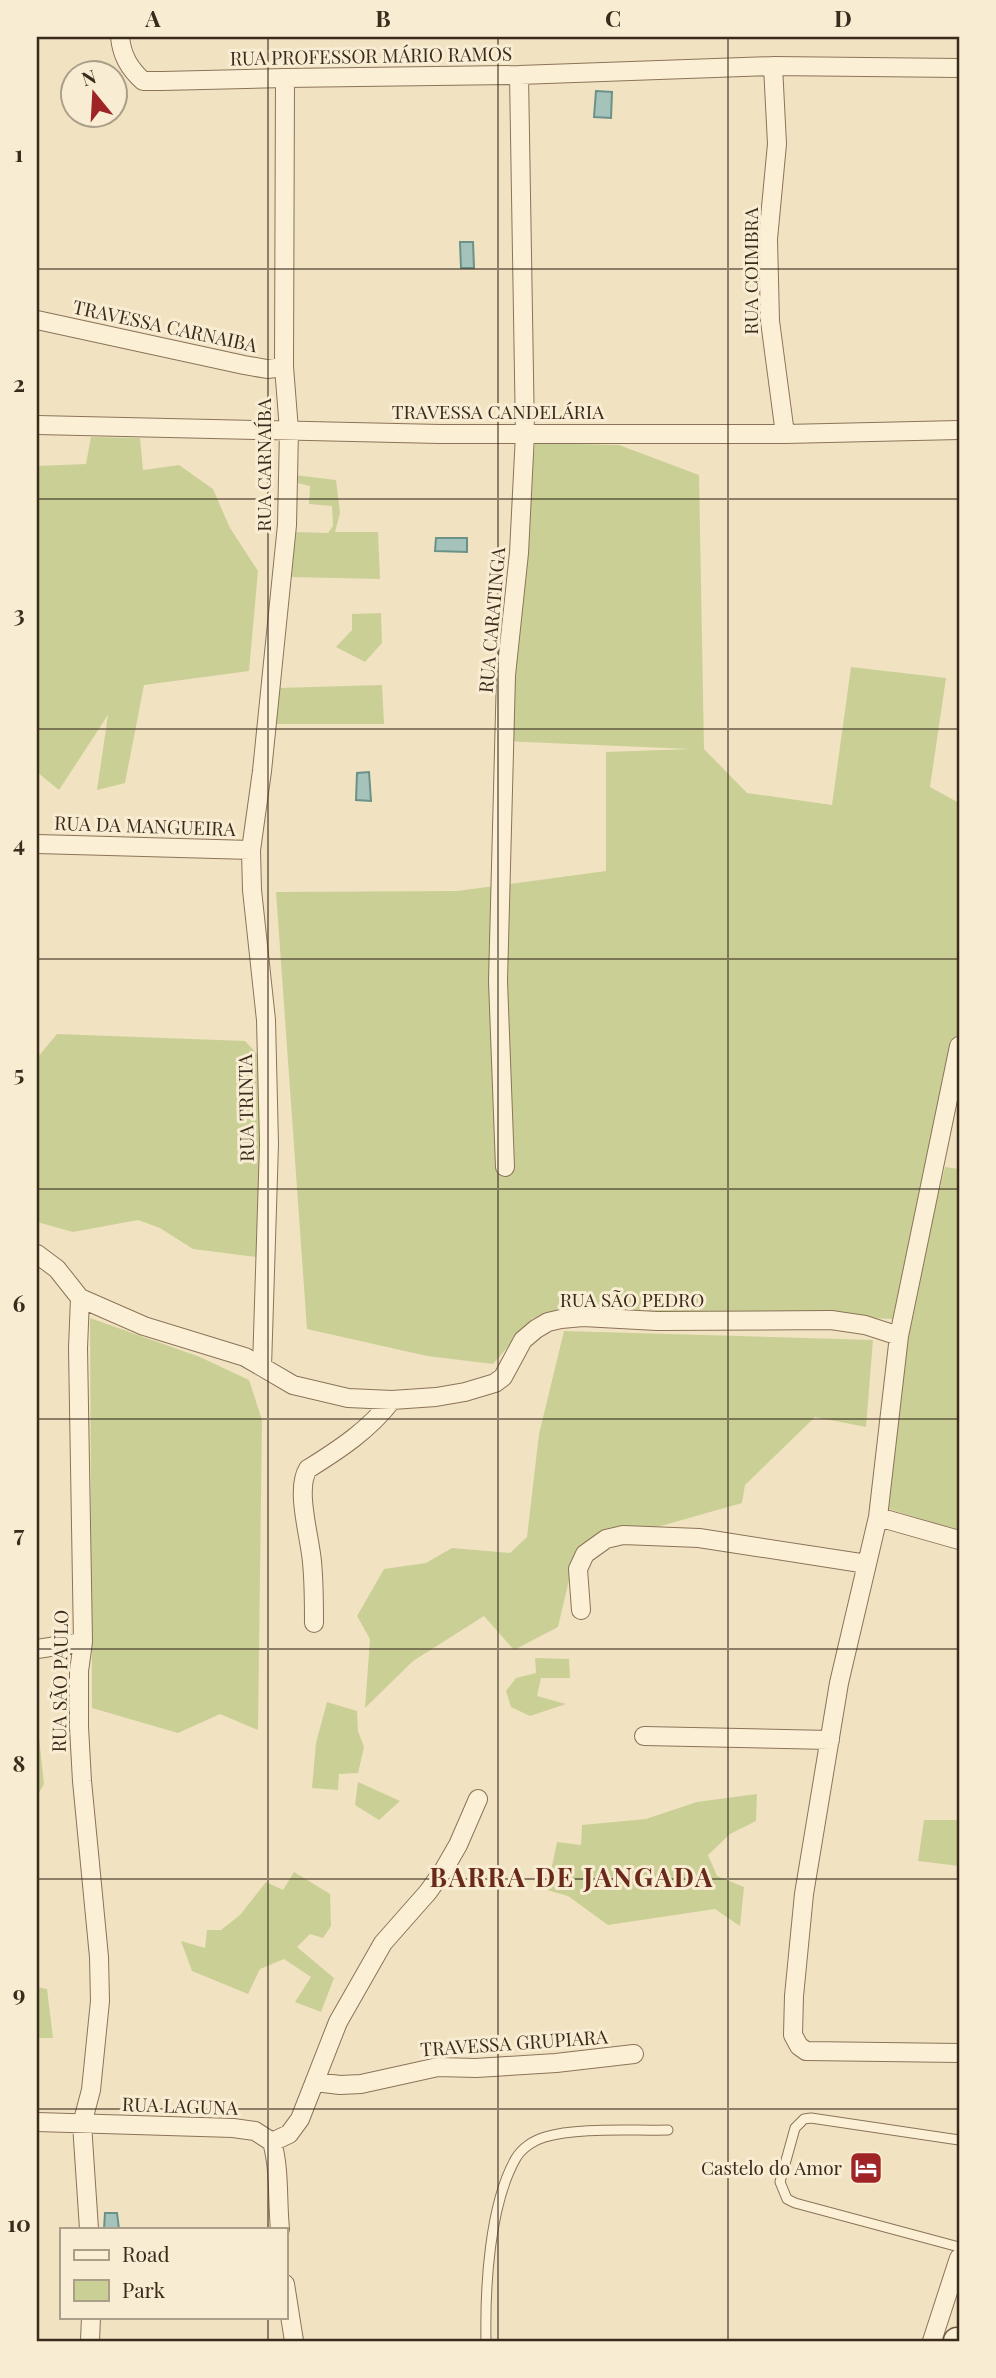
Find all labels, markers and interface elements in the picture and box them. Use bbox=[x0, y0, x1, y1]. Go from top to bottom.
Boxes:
text: A bbox=[144, 2, 161, 33]
text: B bbox=[375, 2, 391, 33]
text: C bbox=[605, 2, 621, 33]
text: D bbox=[834, 2, 852, 33]
street label: RUA PROFESSOR MÁRIO RAMOS bbox=[230, 40, 512, 70]
north arrow bbox=[60, 60, 130, 130]
text: N bbox=[78, 62, 99, 91]
text: 1 bbox=[15, 137, 24, 168]
street label: RUA COIMBRA bbox=[737, 206, 763, 335]
street label: TRAVESSA CARNAIBA bbox=[71, 293, 261, 357]
text: 2 bbox=[13, 367, 25, 398]
street label: RUA CARNAÍBA bbox=[250, 397, 276, 532]
street label: TRAVESSA CANDELÁRIA bbox=[392, 398, 605, 424]
street label: RUA CARATINGA bbox=[472, 545, 510, 694]
text: 3 bbox=[13, 597, 25, 628]
street label: RUA DA MANGUEIRA bbox=[54, 809, 237, 841]
text: 4 bbox=[13, 827, 25, 858]
street label: RUA TRINTA bbox=[231, 1053, 259, 1162]
text: 5 bbox=[14, 1057, 24, 1088]
street label: RUA SÃO PEDRO bbox=[560, 1286, 704, 1312]
text: 6 bbox=[13, 1287, 26, 1318]
text: 7 bbox=[14, 1517, 25, 1548]
street label: RUA SÃO PAULO bbox=[45, 1609, 73, 1752]
text: 8 bbox=[13, 1747, 25, 1778]
district label: BARRA DE JANGADA bbox=[430, 1859, 714, 1894]
text: 9 bbox=[13, 1977, 25, 2008]
street label: TRAVESSA GRUPIARA bbox=[419, 2022, 609, 2062]
street label: RUA LAGUNA bbox=[122, 2090, 239, 2120]
hotel icon: Castelo do Amor bbox=[847, 2149, 885, 2187]
place label: Castelo do Amor bbox=[701, 2154, 843, 2180]
text: 10 bbox=[7, 2207, 31, 2238]
legend bbox=[60, 2228, 287, 2318]
text: Road bbox=[122, 2239, 170, 2267]
text: Park bbox=[122, 2275, 166, 2303]

